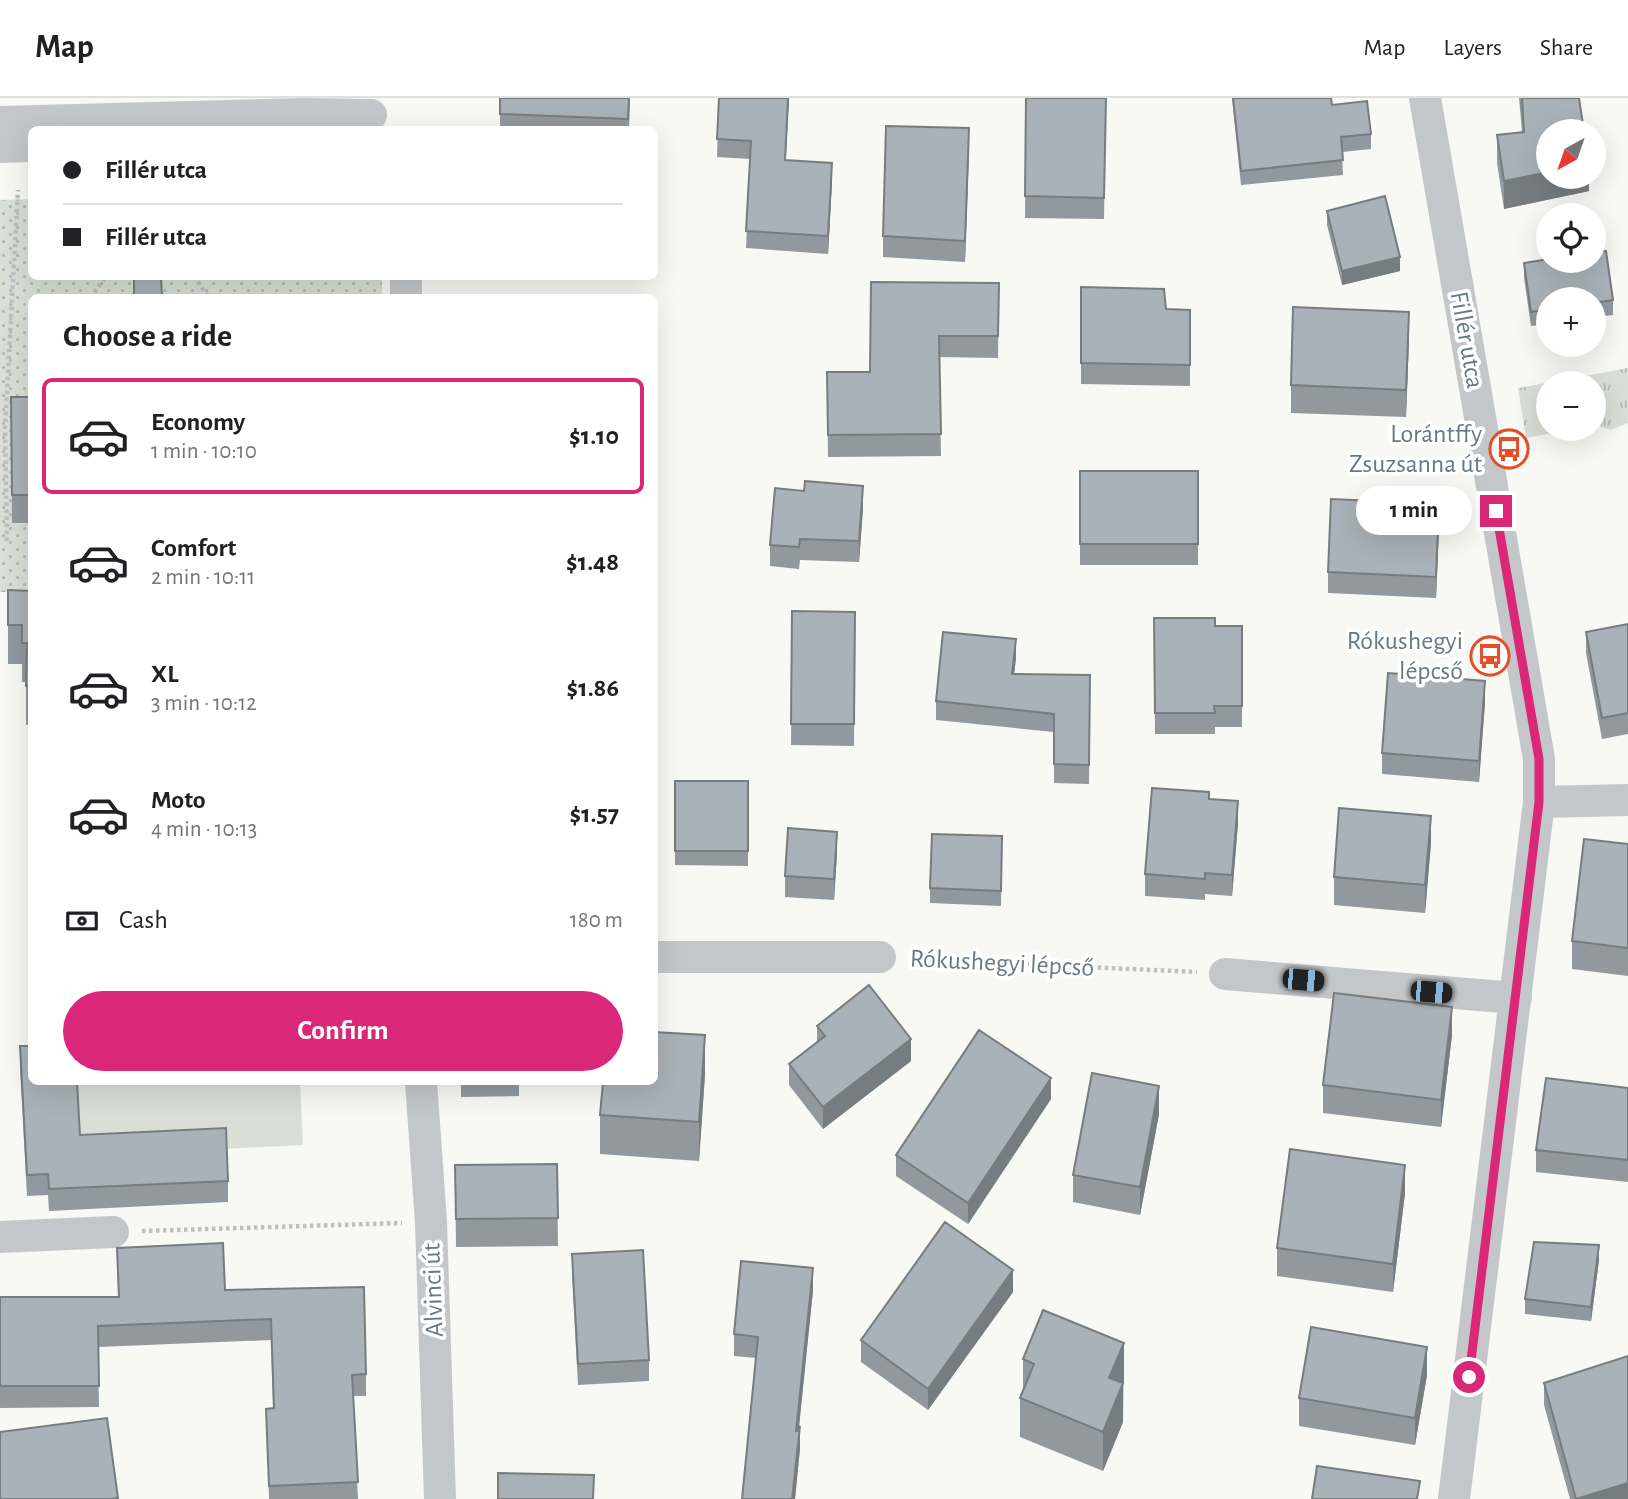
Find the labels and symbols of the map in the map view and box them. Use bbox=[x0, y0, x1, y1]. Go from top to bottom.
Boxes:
north arrow bbox=[1536, 119, 1606, 189]
street label: Fillér utca bbox=[1446, 289, 1488, 391]
place label: Lorántffy Zsuzsanna út bbox=[1349, 421, 1482, 477]
bus stop icon: Lorántffy Zsuzsanna út bbox=[1488, 428, 1530, 470]
callout: 1 min bbox=[1356, 486, 1472, 536]
route end bbox=[1480, 495, 1512, 527]
place label: Rókushegyi lépcső bbox=[1347, 628, 1463, 684]
bus stop icon: Rókushegyi lépcső bbox=[1469, 635, 1511, 677]
street label: Rókushegyi lépcső bbox=[909, 945, 1095, 981]
car bbox=[1282, 968, 1325, 992]
car bbox=[1410, 980, 1453, 1004]
street label: Alvinci út bbox=[418, 1242, 448, 1338]
route start bbox=[1453, 1361, 1485, 1393]

